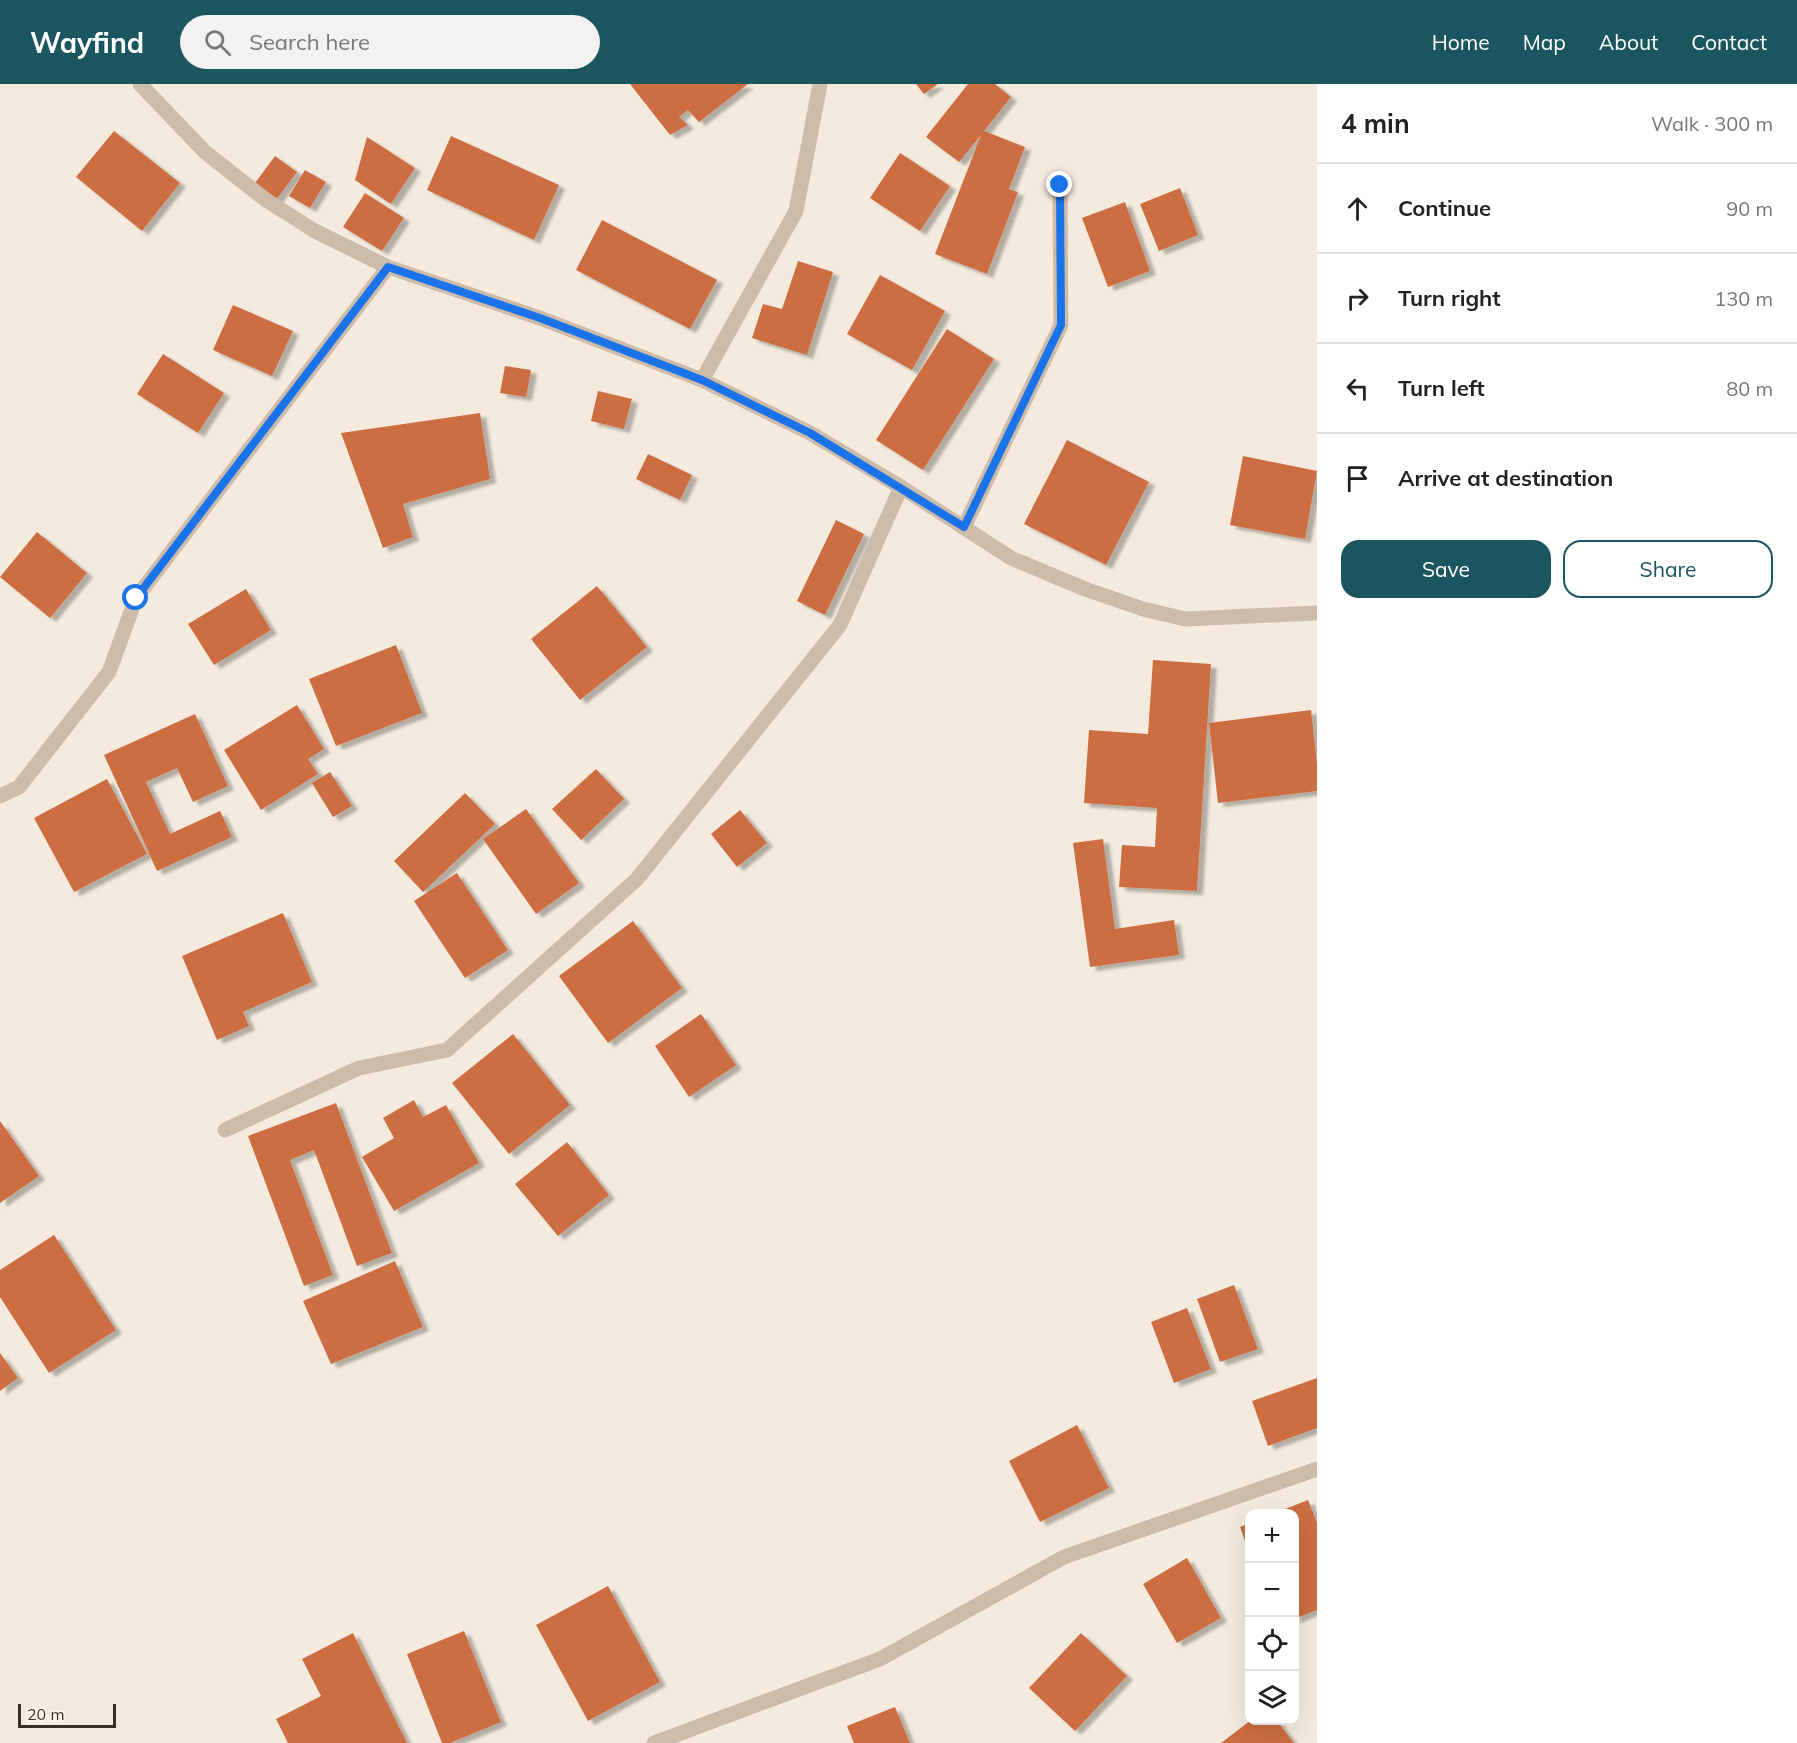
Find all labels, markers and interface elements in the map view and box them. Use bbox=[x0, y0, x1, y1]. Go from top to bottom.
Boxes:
search box bbox=[180, 15, 600, 69]
text: Wayfind bbox=[30, 25, 144, 60]
icon: search bbox=[201, 26, 234, 59]
text: Search here bbox=[249, 28, 370, 56]
text: Home bbox=[1432, 29, 1490, 55]
text: Map bbox=[1523, 29, 1566, 55]
text: About bbox=[1599, 29, 1658, 55]
text: Contact bbox=[1691, 29, 1767, 55]
text: 4 min bbox=[1341, 107, 1410, 140]
text: Walk · 300 m bbox=[1651, 111, 1773, 136]
route end bbox=[1046, 171, 1072, 197]
icon: ahead bbox=[1341, 192, 1374, 225]
text: Continue bbox=[1398, 194, 1491, 222]
text: 90 m bbox=[1726, 196, 1773, 221]
icon: right bbox=[1341, 282, 1374, 315]
text: Turn right bbox=[1398, 284, 1501, 312]
text: 130 m bbox=[1714, 286, 1773, 311]
icon: left bbox=[1341, 372, 1374, 405]
text: Turn left bbox=[1398, 374, 1485, 402]
text: 80 m bbox=[1726, 376, 1773, 401]
icon: arrive bbox=[1341, 462, 1374, 495]
text: Arrive at destination bbox=[1398, 464, 1613, 492]
button: Save bbox=[1341, 540, 1551, 598]
button: Share bbox=[1563, 540, 1773, 598]
route start bbox=[122, 584, 148, 610]
map controls bbox=[1245, 1509, 1299, 1725]
button: + bbox=[1245, 1509, 1299, 1563]
button: − bbox=[1245, 1563, 1299, 1617]
button: locate bbox=[1245, 1617, 1299, 1671]
button: layers bbox=[1245, 1671, 1299, 1725]
scale bar bbox=[18, 1701, 116, 1728]
text: 20 m bbox=[27, 1704, 64, 1724]

